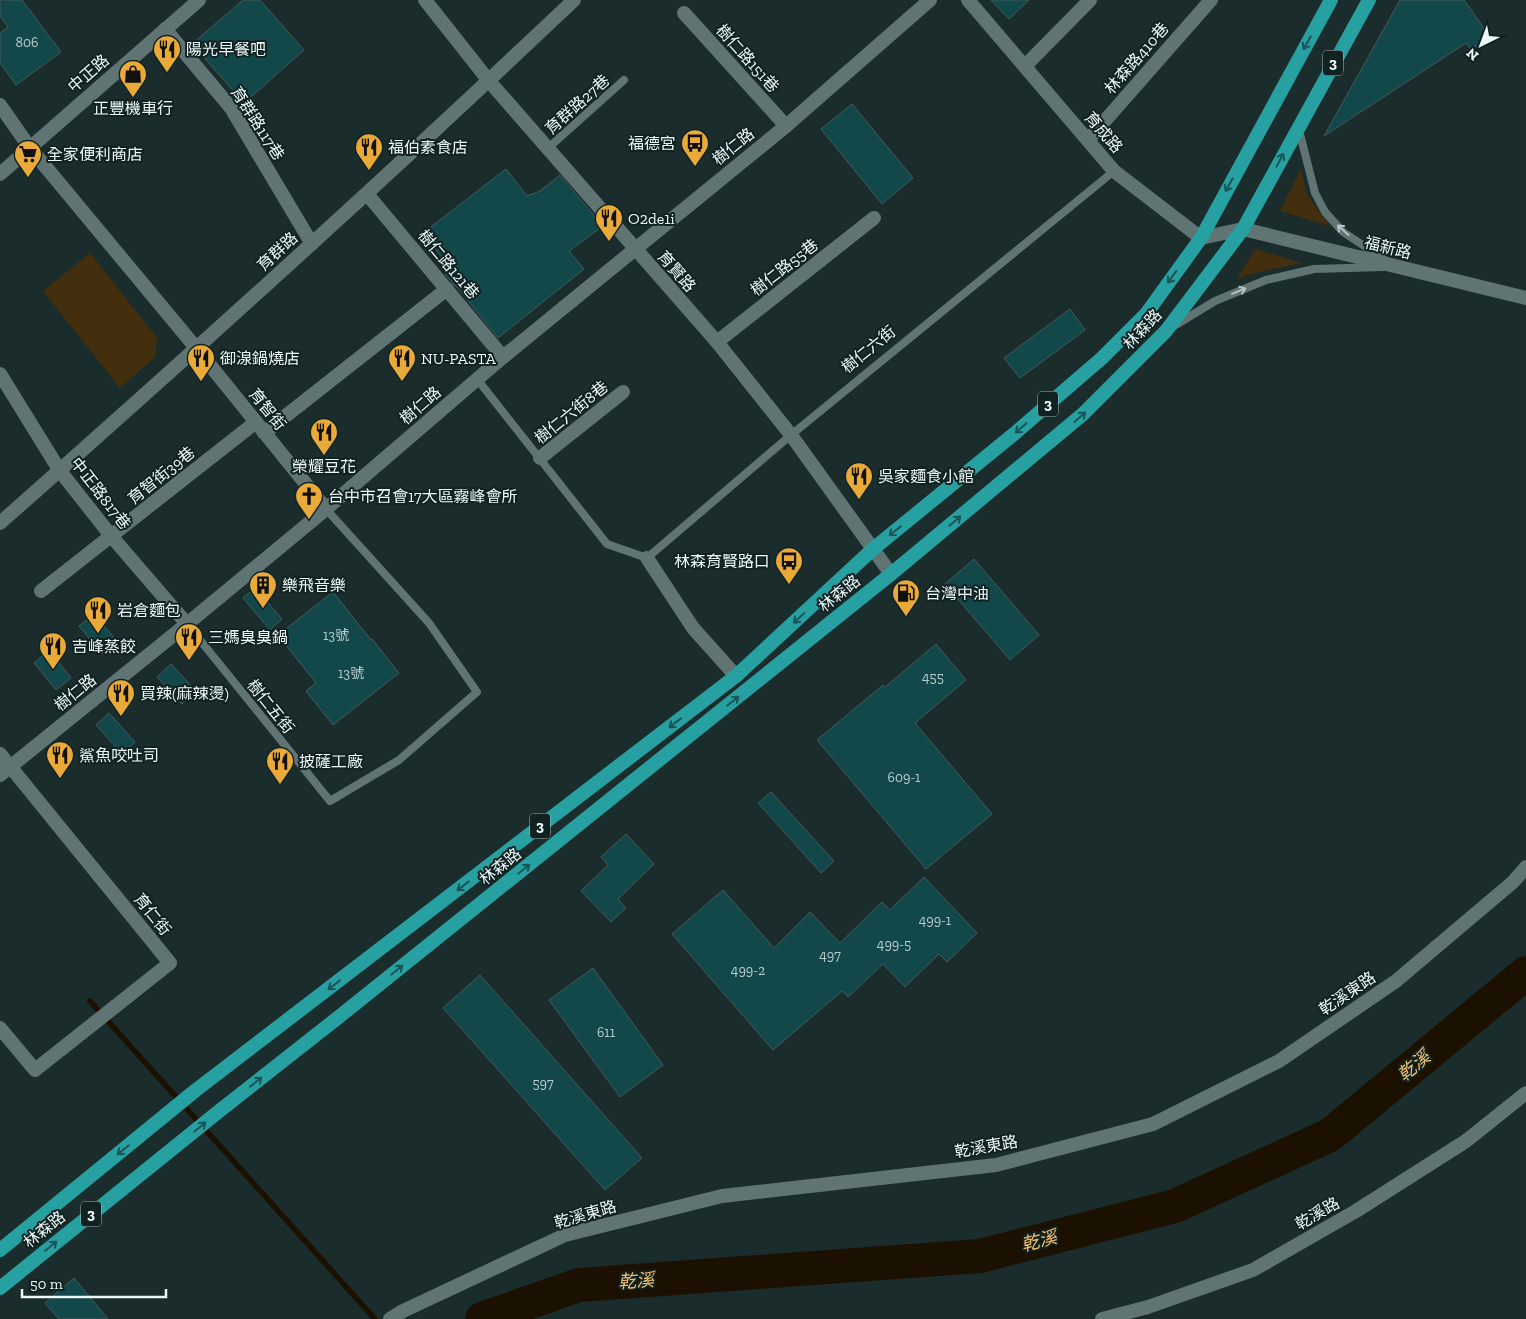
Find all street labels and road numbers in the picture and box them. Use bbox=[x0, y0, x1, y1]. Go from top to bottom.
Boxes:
street label: 林森路410巷 bbox=[1100, 19, 1172, 98]
street label: 樹仁路151巷 bbox=[712, 21, 783, 96]
street label: 中正路 bbox=[64, 50, 113, 96]
road number: 3 bbox=[1323, 50, 1343, 76]
street label: 育群路27巷 bbox=[541, 71, 613, 138]
street label: 育群路117巷 bbox=[227, 83, 288, 164]
street label: 育成路 bbox=[1081, 108, 1127, 157]
street label: 樹仁路 bbox=[709, 124, 758, 169]
street label: 樹仁路121巷 bbox=[414, 226, 483, 303]
street label: 育群路 bbox=[253, 228, 301, 275]
street label: 福新路 bbox=[1362, 232, 1413, 263]
street label: 樹仁路55巷 bbox=[747, 235, 822, 300]
street label: 育賢路 bbox=[654, 247, 700, 296]
street label: 林森路 bbox=[1119, 305, 1166, 353]
street label: 樹仁六街 bbox=[837, 322, 899, 377]
street label: 樹仁六街8巷 bbox=[531, 377, 612, 448]
street label: 樹仁路 bbox=[396, 382, 445, 428]
street label: 育智街 bbox=[245, 385, 290, 434]
road number: 3 bbox=[1038, 392, 1058, 416]
street label: 育智街39巷 bbox=[124, 443, 199, 508]
street label: 中正路817巷 bbox=[67, 454, 135, 533]
street label: 林森路 bbox=[815, 571, 864, 616]
street label: 樹仁路 bbox=[51, 670, 100, 715]
street label: 樹仁五街 bbox=[243, 675, 298, 737]
road number: 3 bbox=[530, 814, 550, 838]
street label: 林森路 bbox=[476, 844, 525, 889]
street label: 育仁街 bbox=[130, 890, 175, 939]
street label: 乾溪東路 bbox=[1315, 968, 1379, 1019]
street label: 乾溪東路 bbox=[953, 1132, 1019, 1161]
street label: 乾溪路 bbox=[1292, 1193, 1343, 1234]
street label: 乾溪東路 bbox=[552, 1197, 619, 1232]
road number: 3 bbox=[81, 1202, 101, 1226]
street label: 林森路 bbox=[20, 1207, 69, 1252]

